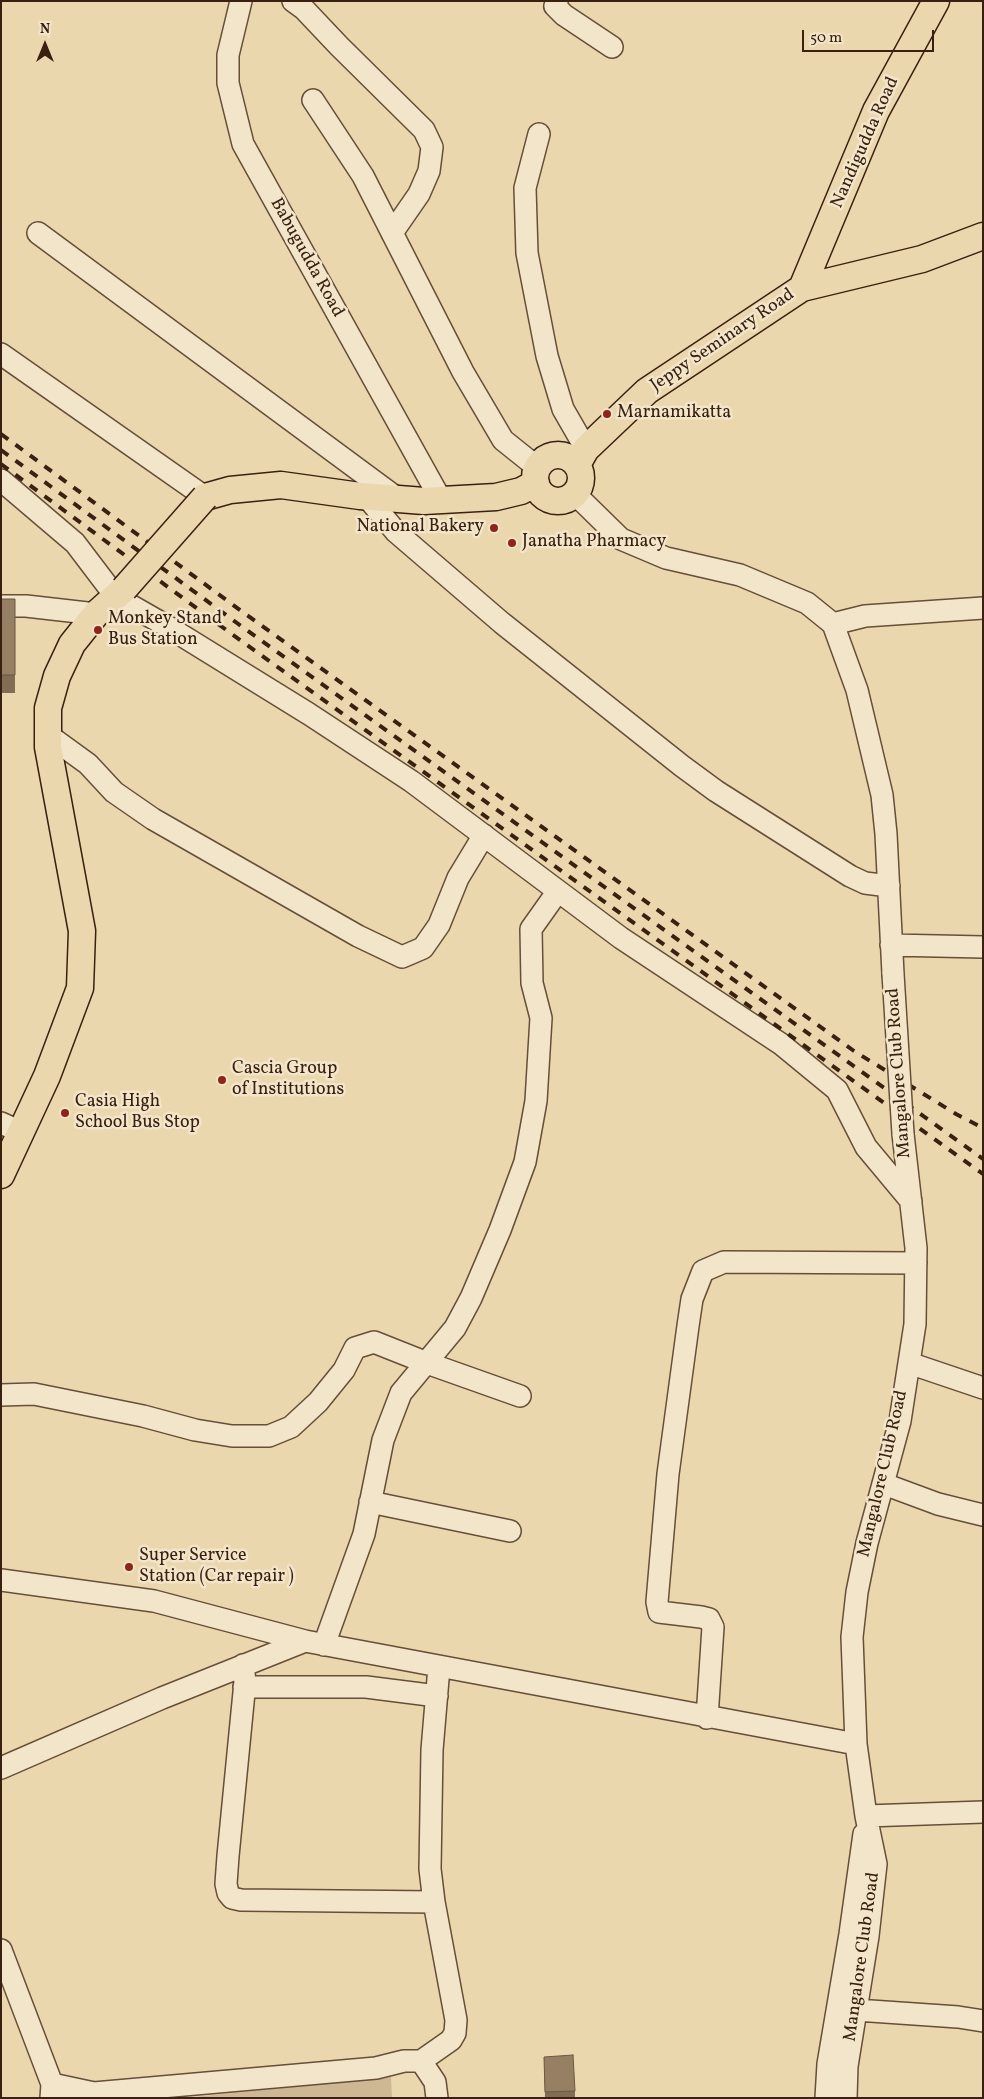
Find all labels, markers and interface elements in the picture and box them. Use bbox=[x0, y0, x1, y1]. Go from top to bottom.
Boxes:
north arrow bbox=[20, 20, 70, 70]
text: N bbox=[40, 20, 50, 39]
scale bar bbox=[804, 20, 936, 52]
text: 50 m bbox=[810, 28, 842, 49]
street label: Nandigudda Road bbox=[827, 74, 905, 212]
street label: Babugudda Road bbox=[264, 195, 348, 321]
street label: Jeppy Seminary Road bbox=[647, 285, 799, 397]
place label: Marnamikatta bbox=[617, 403, 731, 425]
marker: Marnamikatta bbox=[601, 408, 613, 420]
place label: National Bakery bbox=[356, 517, 484, 539]
marker: National Bakery bbox=[488, 522, 500, 534]
place label: Janatha Pharmacy bbox=[522, 532, 666, 554]
marker: Janatha Pharmacy bbox=[506, 537, 518, 549]
place label: Monkey Stand Bus Station bbox=[108, 609, 222, 652]
marker: Monkey Stand Bus Station bbox=[92, 624, 104, 636]
street label: Mangalore Club Road bbox=[883, 987, 917, 1159]
place label: Cascia Group of Institutions bbox=[232, 1059, 344, 1102]
marker: Cascia Group of Institutions bbox=[216, 1074, 228, 1086]
place label: Casia High School Bus Stop bbox=[75, 1092, 200, 1134]
marker: Casia High School Bus Stop bbox=[59, 1107, 71, 1119]
street label: Mangalore Club Road bbox=[854, 1388, 914, 1560]
place label: Super Service Station (Car repair ) bbox=[139, 1546, 294, 1588]
marker: Super Service Station (Car repair ) bbox=[123, 1561, 135, 1573]
street label: Mangalore Club Road bbox=[840, 1871, 886, 2043]

